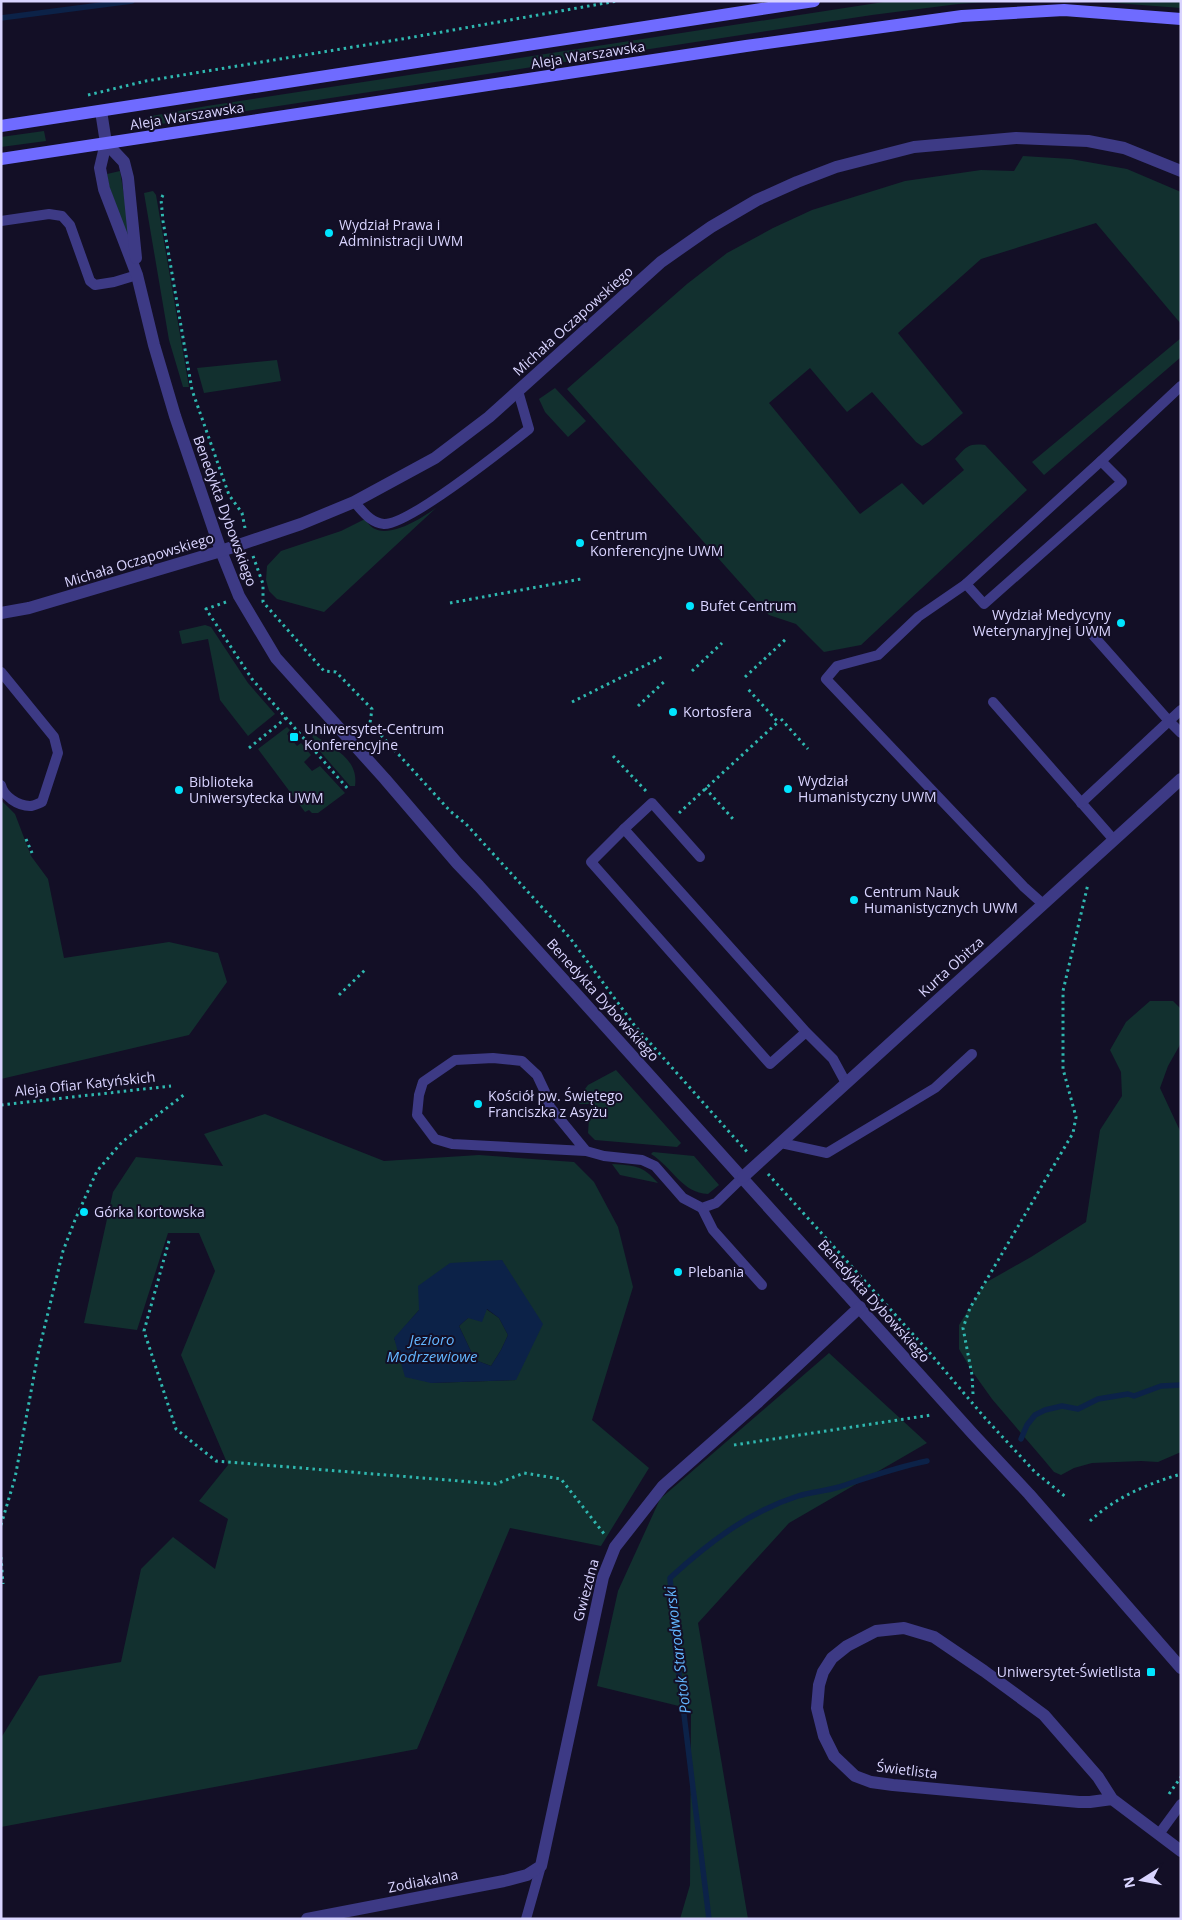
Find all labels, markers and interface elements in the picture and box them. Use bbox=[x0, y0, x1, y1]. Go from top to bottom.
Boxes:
street label: Aleja Warszawska bbox=[529, 36, 646, 73]
street label: Aleja Warszawska bbox=[128, 97, 245, 134]
place label: Wydział Prawa i Administracji UWM bbox=[339, 215, 463, 250]
marker: Wydział Prawa i Administracji UWM bbox=[323, 227, 335, 239]
street label: Michała Oczapowskiego bbox=[509, 262, 637, 380]
street label: Benedykta Dybowskiego bbox=[189, 433, 262, 589]
place label: Centrum Konferencyjne UWM bbox=[590, 525, 723, 560]
street label: Michała Oczapowskiego bbox=[62, 528, 216, 591]
marker: Centrum Konferencyjne UWM bbox=[574, 537, 586, 549]
place label: Bufet Centrum bbox=[700, 596, 796, 615]
marker: Bufet Centrum bbox=[684, 600, 696, 612]
place label: Wydział Medycyny Weterynaryjnej UWM bbox=[973, 605, 1112, 640]
marker: Wydział Medycyny Weterynaryjnej UWM bbox=[1115, 617, 1127, 629]
place label: Kortosfera bbox=[683, 702, 752, 721]
marker: Kortosfera bbox=[667, 706, 679, 718]
place label: Uniwersytet-Centrum Konferencyjne bbox=[304, 719, 444, 754]
marker: Uniwersytet-Centrum Konferencyjne bbox=[288, 731, 300, 743]
place label: Wydział Humanistyczny UWM bbox=[798, 771, 937, 806]
place label: Biblioteka Uniwersytecka UWM bbox=[189, 772, 324, 807]
marker: Wydział Humanistyczny UWM bbox=[782, 783, 794, 795]
marker: Biblioteka Uniwersytecka UWM bbox=[173, 784, 185, 796]
place label: Centrum Nauk Humanistycznych UWM bbox=[864, 882, 1018, 917]
marker: Centrum Nauk Humanistycznych UWM bbox=[848, 894, 860, 906]
street label: Kurta Obitza bbox=[914, 932, 987, 1001]
street label: Benedykta Dybowskiego bbox=[543, 934, 664, 1065]
street label: Aleja Ofiar Katyńskich bbox=[14, 1067, 156, 1100]
place label: Kościół pw. Świętego Franciszka z Asyżu bbox=[488, 1086, 623, 1121]
marker: Kościół pw. Świętego Franciszka z Asyżu bbox=[472, 1098, 484, 1110]
place label: Górka kortowska bbox=[94, 1202, 205, 1221]
marker: Górka kortowska bbox=[78, 1206, 90, 1218]
street label: Benedykta Dybowskiego bbox=[814, 1235, 935, 1366]
place label: Plebania bbox=[688, 1262, 744, 1281]
marker: Plebania bbox=[672, 1266, 684, 1278]
water label: Jezioro Modrzewiowe bbox=[387, 1329, 478, 1366]
street label: Gwiezdna bbox=[568, 1557, 603, 1623]
water label: Potok Starodworski bbox=[659, 1585, 695, 1715]
place label: Uniwersytet-Świetlista bbox=[997, 1662, 1141, 1681]
marker: Uniwersytet-Świetlista bbox=[1145, 1666, 1157, 1678]
street label: Świetlista bbox=[875, 1756, 939, 1783]
north arrow bbox=[1117, 1855, 1167, 1905]
street label: Zodiakalna bbox=[386, 1864, 460, 1897]
text: N bbox=[1118, 1875, 1139, 1890]

